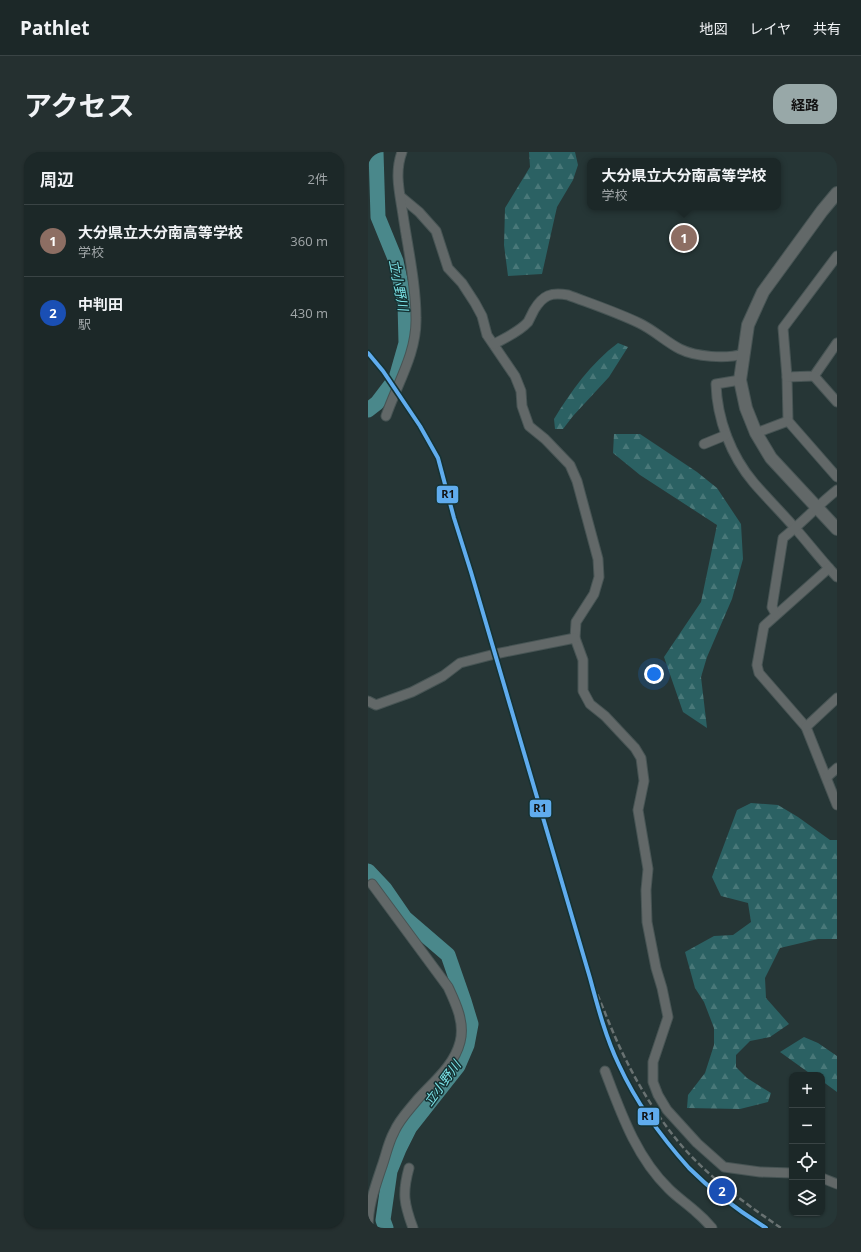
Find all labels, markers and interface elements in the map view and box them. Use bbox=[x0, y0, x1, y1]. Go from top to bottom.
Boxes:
text: Pathlet bbox=[20, 15, 89, 41]
text: 地図 bbox=[699, 19, 727, 38]
text: レイヤ bbox=[749, 19, 791, 38]
text: 共有 bbox=[813, 19, 841, 38]
button: 経路 bbox=[773, 84, 837, 124]
text: アクセス bbox=[24, 86, 135, 124]
popup bbox=[587, 158, 781, 210]
text: 大分県立大分南高等学校 bbox=[601, 165, 767, 185]
text: 周辺 bbox=[40, 168, 74, 191]
text: 2件 bbox=[308, 170, 328, 188]
text: 学校 bbox=[601, 186, 628, 204]
text: 大分県立大分南高等学校 bbox=[78, 222, 243, 242]
pin: 1 bbox=[671, 223, 697, 253]
text: 1 bbox=[49, 232, 57, 250]
text: 360 m bbox=[290, 232, 328, 250]
text: 学校 bbox=[78, 243, 104, 261]
water label: 立小野川 bbox=[385, 258, 413, 314]
text: 中判田 bbox=[78, 294, 123, 314]
text: 2 bbox=[49, 304, 57, 322]
text: 430 m bbox=[290, 304, 328, 322]
text: 駅 bbox=[78, 315, 91, 333]
line badge: R1 bbox=[436, 485, 459, 504]
text: R1 bbox=[441, 486, 455, 501]
your location bbox=[644, 664, 664, 684]
line badge: R1 bbox=[529, 799, 552, 818]
text: R1 bbox=[533, 800, 547, 815]
water label: 立小野川 bbox=[419, 1055, 466, 1109]
map controls bbox=[789, 1072, 825, 1216]
button: + bbox=[789, 1072, 825, 1108]
line badge: R1 bbox=[637, 1107, 660, 1126]
text: R1 bbox=[641, 1108, 655, 1123]
button: − bbox=[789, 1108, 825, 1144]
button: locate bbox=[789, 1144, 825, 1180]
pin: 2 bbox=[709, 1176, 735, 1206]
button: layers bbox=[789, 1180, 825, 1216]

